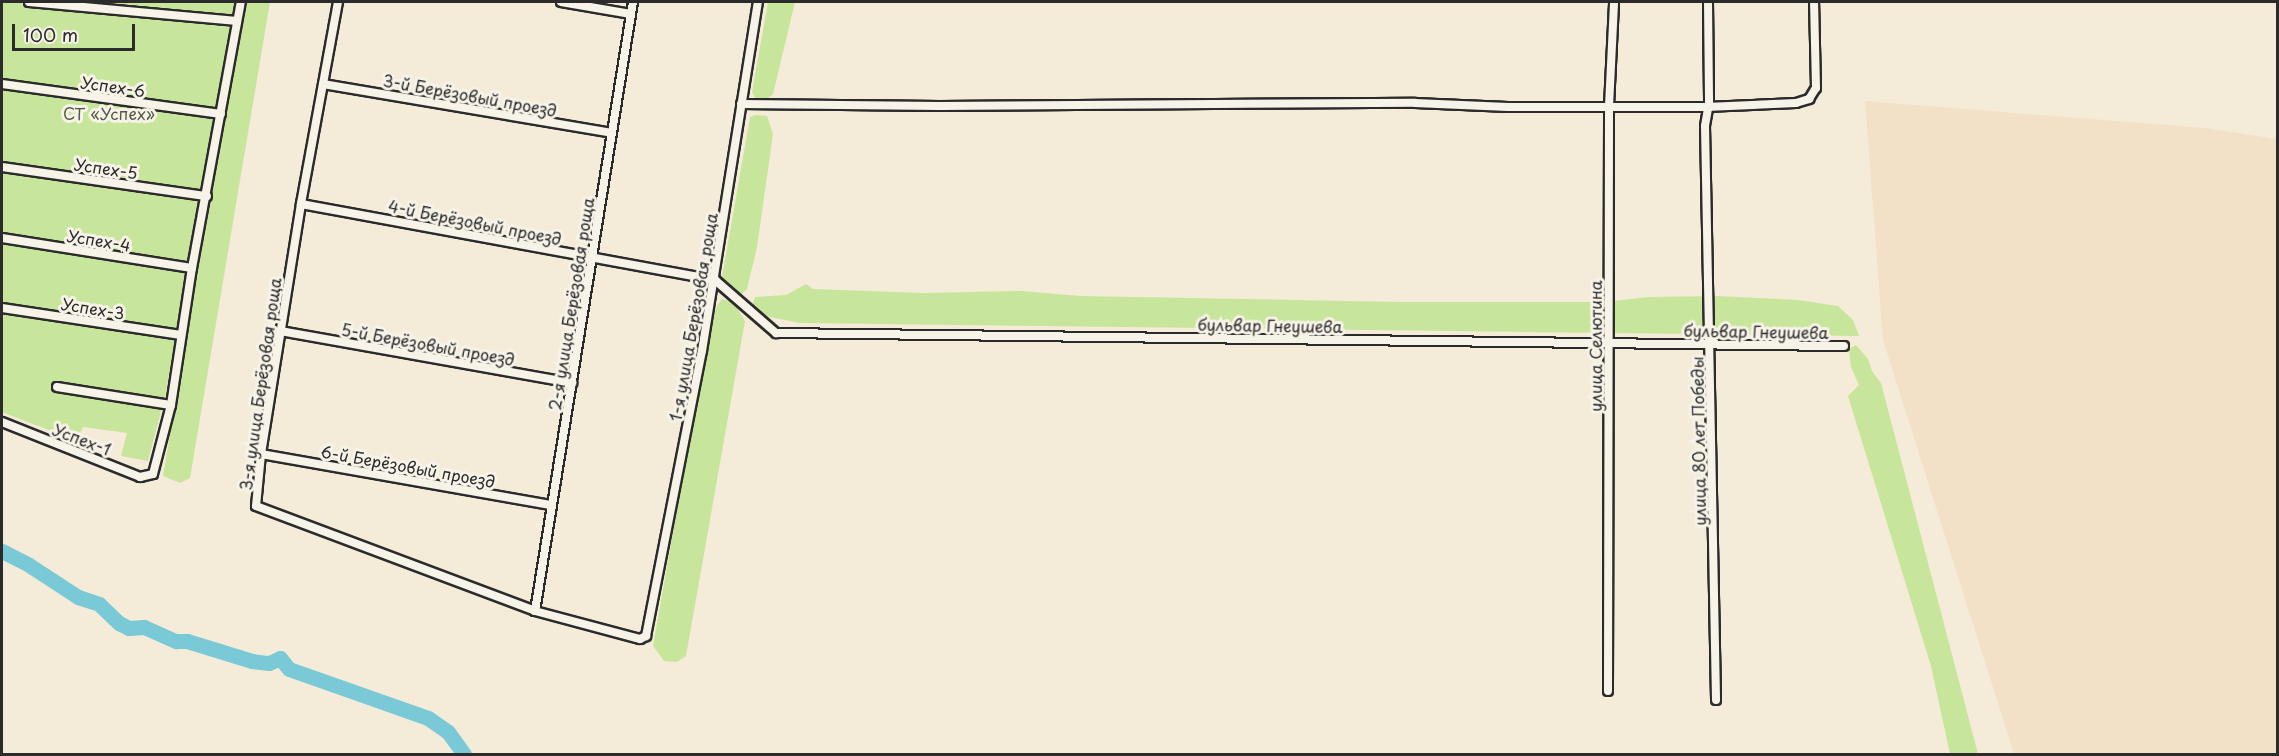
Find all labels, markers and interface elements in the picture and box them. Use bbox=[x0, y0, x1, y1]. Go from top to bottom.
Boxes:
scale bar bbox=[15, 12, 138, 50]
text: 100 m bbox=[23, 21, 78, 48]
street label: 3-й Берёзовый проезд bbox=[382, 70, 558, 120]
street label: Успех-6 bbox=[80, 72, 146, 100]
park label: СТ «Успех» bbox=[63, 103, 155, 123]
street label: Успех-5 bbox=[73, 154, 139, 182]
street label: 4-й Берёзовый проезд bbox=[387, 196, 563, 248]
street label: 2-я улица Берёзовая роща bbox=[545, 196, 597, 412]
street label: 1-я улица Берёзовая роща bbox=[665, 211, 721, 423]
street label: Успех-4 bbox=[66, 225, 132, 255]
street label: 3-я улица Берёзовая роща bbox=[235, 276, 285, 492]
street label: улица Селютина bbox=[1585, 280, 1605, 412]
street label: Успех-3 bbox=[60, 294, 126, 322]
street label: бульвар Гнеушева bbox=[1197, 314, 1343, 336]
street label: 5-й Берёзовый проезд bbox=[340, 319, 516, 369]
street label: бульвар Гнеушева bbox=[1683, 320, 1829, 342]
street label: улица 80 лет Победы bbox=[1687, 356, 1709, 526]
street label: Успех-1 bbox=[50, 419, 114, 459]
street label: 6-й Берёзовый проезд bbox=[319, 441, 497, 491]

